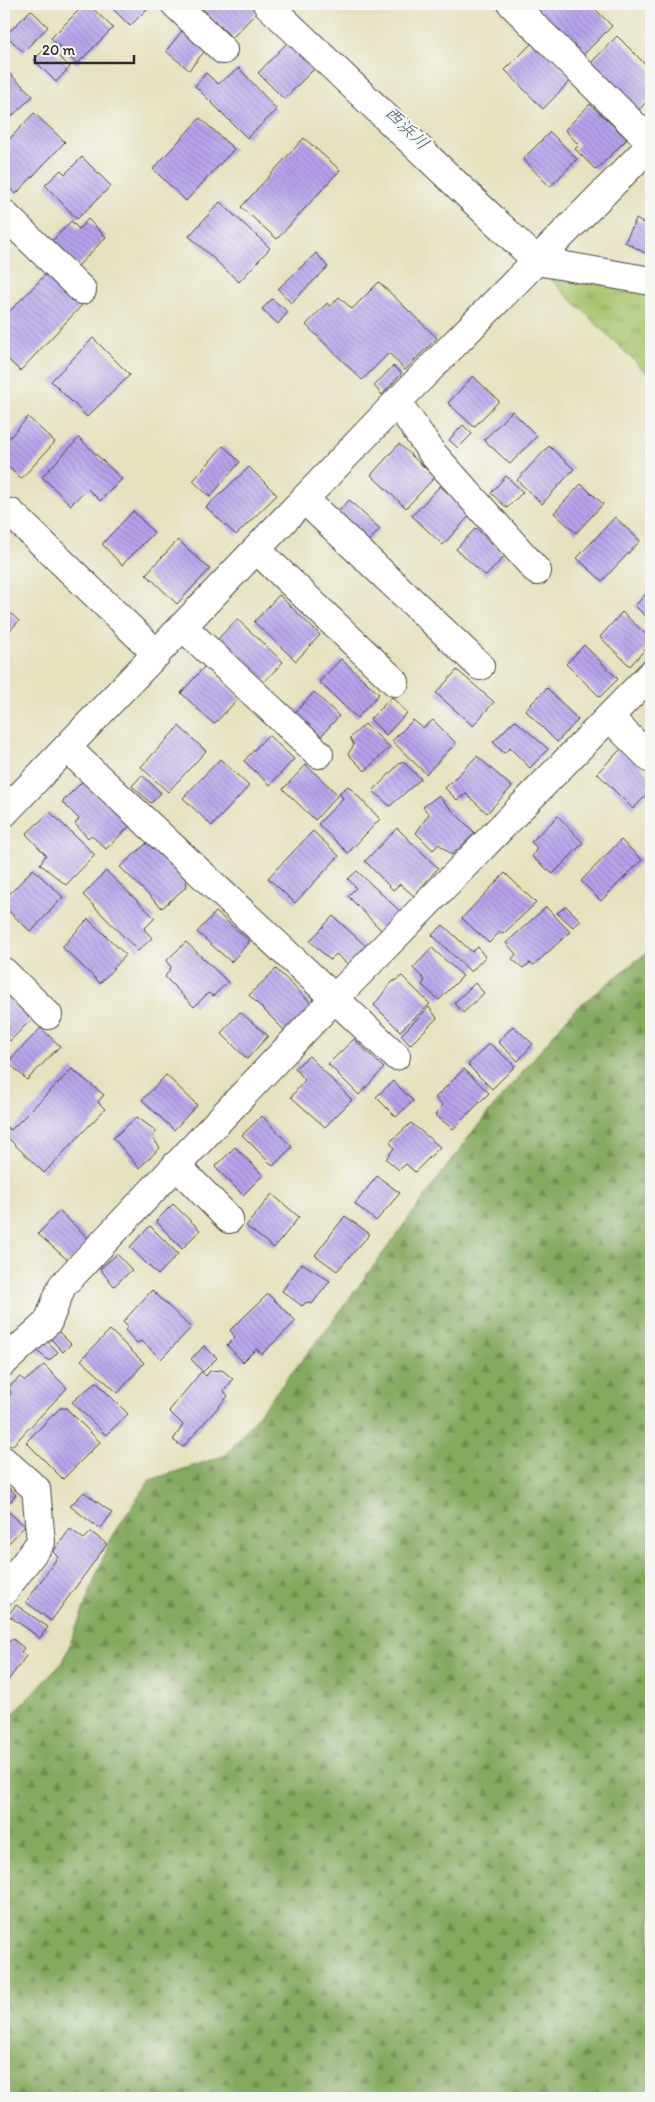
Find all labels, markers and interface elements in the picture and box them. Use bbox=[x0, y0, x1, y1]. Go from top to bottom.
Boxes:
scale bar bbox=[35, 32, 134, 64]
text: 20 m bbox=[42, 41, 76, 59]
water label: 西浜川 bbox=[380, 101, 434, 155]

